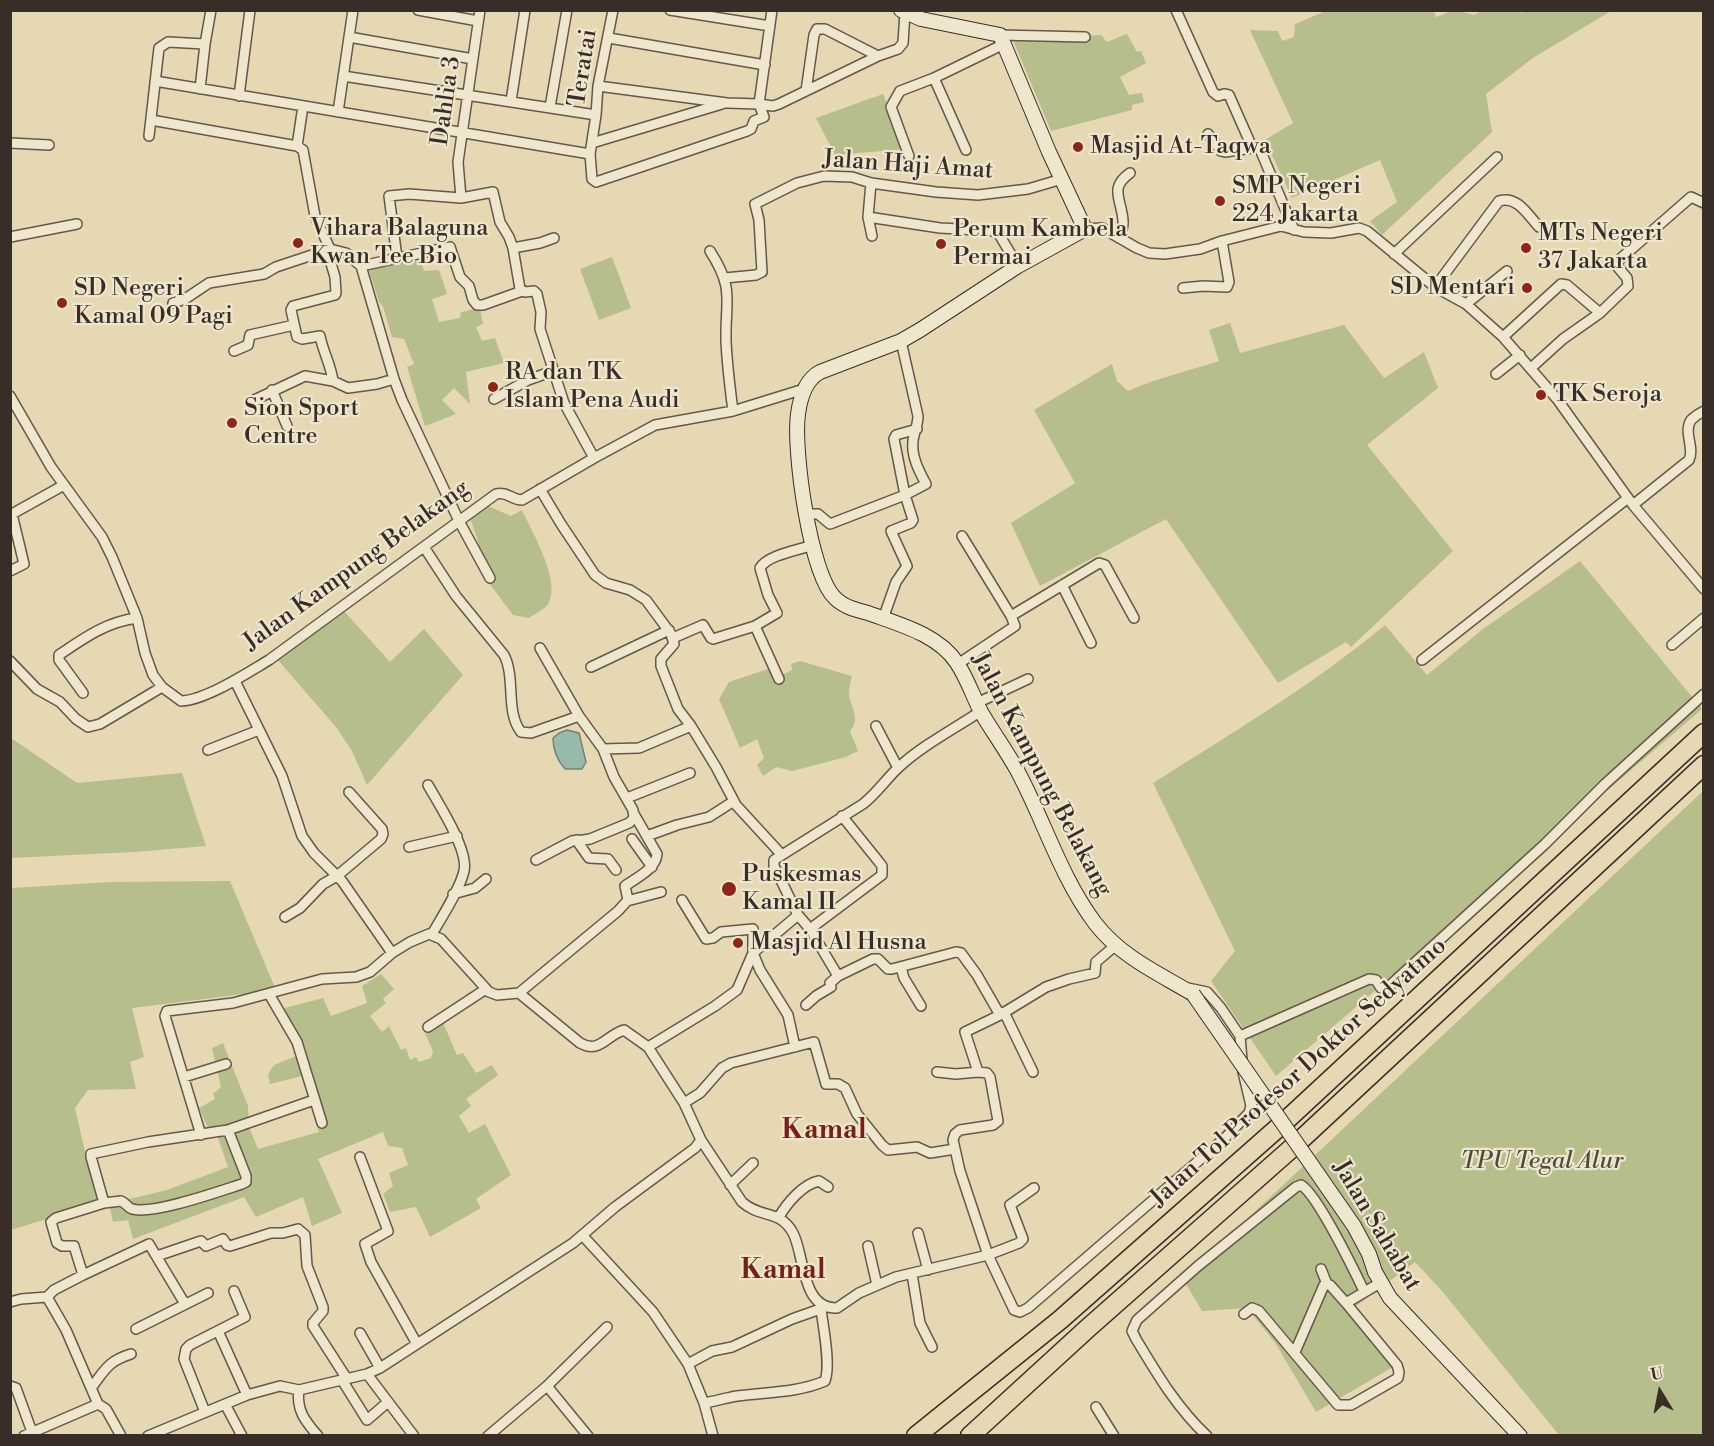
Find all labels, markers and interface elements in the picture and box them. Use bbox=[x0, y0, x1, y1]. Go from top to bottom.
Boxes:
street label: Teratai bbox=[564, 27, 604, 109]
street label: Dahlia 3 bbox=[426, 54, 468, 148]
place label: Masjid At-Taqwa bbox=[1090, 133, 1271, 161]
marker: Masjid At-Taqwa bbox=[1071, 140, 1085, 154]
street label: Jalan Haji Amat bbox=[822, 146, 994, 186]
place label: SMP Negeri 224 Jakarta bbox=[1232, 173, 1361, 229]
marker: SMP Negeri 224 Jakarta bbox=[1213, 194, 1227, 208]
place label: Vihara Balaguna Kwan Tee Bio bbox=[310, 215, 488, 271]
place label: Perum Kambela Permai bbox=[953, 216, 1127, 272]
place label: MTs Negeri 37 Jakarta bbox=[1538, 220, 1663, 276]
marker: Vihara Balaguna Kwan Tee Bio bbox=[291, 236, 305, 250]
marker: Perum Kambela Permai bbox=[934, 237, 948, 251]
marker: MTs Negeri 37 Jakarta bbox=[1519, 241, 1533, 255]
place label: SD Mentari bbox=[1390, 274, 1515, 302]
place label: SD Negeri Kamal 09 Pagi bbox=[74, 275, 233, 331]
marker: SD Mentari bbox=[1520, 281, 1534, 295]
marker: SD Negeri Kamal 09 Pagi bbox=[55, 296, 69, 310]
place label: RA dan TK Islam Pena Audi bbox=[505, 359, 680, 415]
marker: RA dan TK Islam Pena Audi bbox=[486, 380, 500, 394]
place label: TK Seroja bbox=[1553, 381, 1662, 409]
marker: TK Seroja bbox=[1534, 388, 1548, 402]
place label: Sion Sport Centre bbox=[244, 395, 359, 451]
marker: Sion Sport Centre bbox=[225, 416, 239, 430]
street label: Jalan Kampung Belakang bbox=[239, 474, 475, 658]
street label: Jalan Kampung Belakang bbox=[964, 648, 1118, 902]
place label: Puskesmas Kamal II bbox=[742, 861, 861, 917]
marker: Puskesmas Kamal II bbox=[720, 880, 738, 898]
place label: Masjid Al Husna bbox=[750, 929, 927, 957]
street label: Jalan Tol Profesor Doktor Sedyatmo bbox=[1145, 932, 1453, 1214]
marker: Masjid Al Husna bbox=[731, 936, 745, 950]
district label: Kamal bbox=[781, 1116, 867, 1148]
park label: TPU Tegal Alur bbox=[1461, 1148, 1623, 1176]
street label: Jalan Sahabat bbox=[1326, 1155, 1426, 1297]
district label: Kamal bbox=[740, 1256, 826, 1288]
north arrow bbox=[1630, 1362, 1690, 1422]
text: U bbox=[1649, 1363, 1665, 1385]

